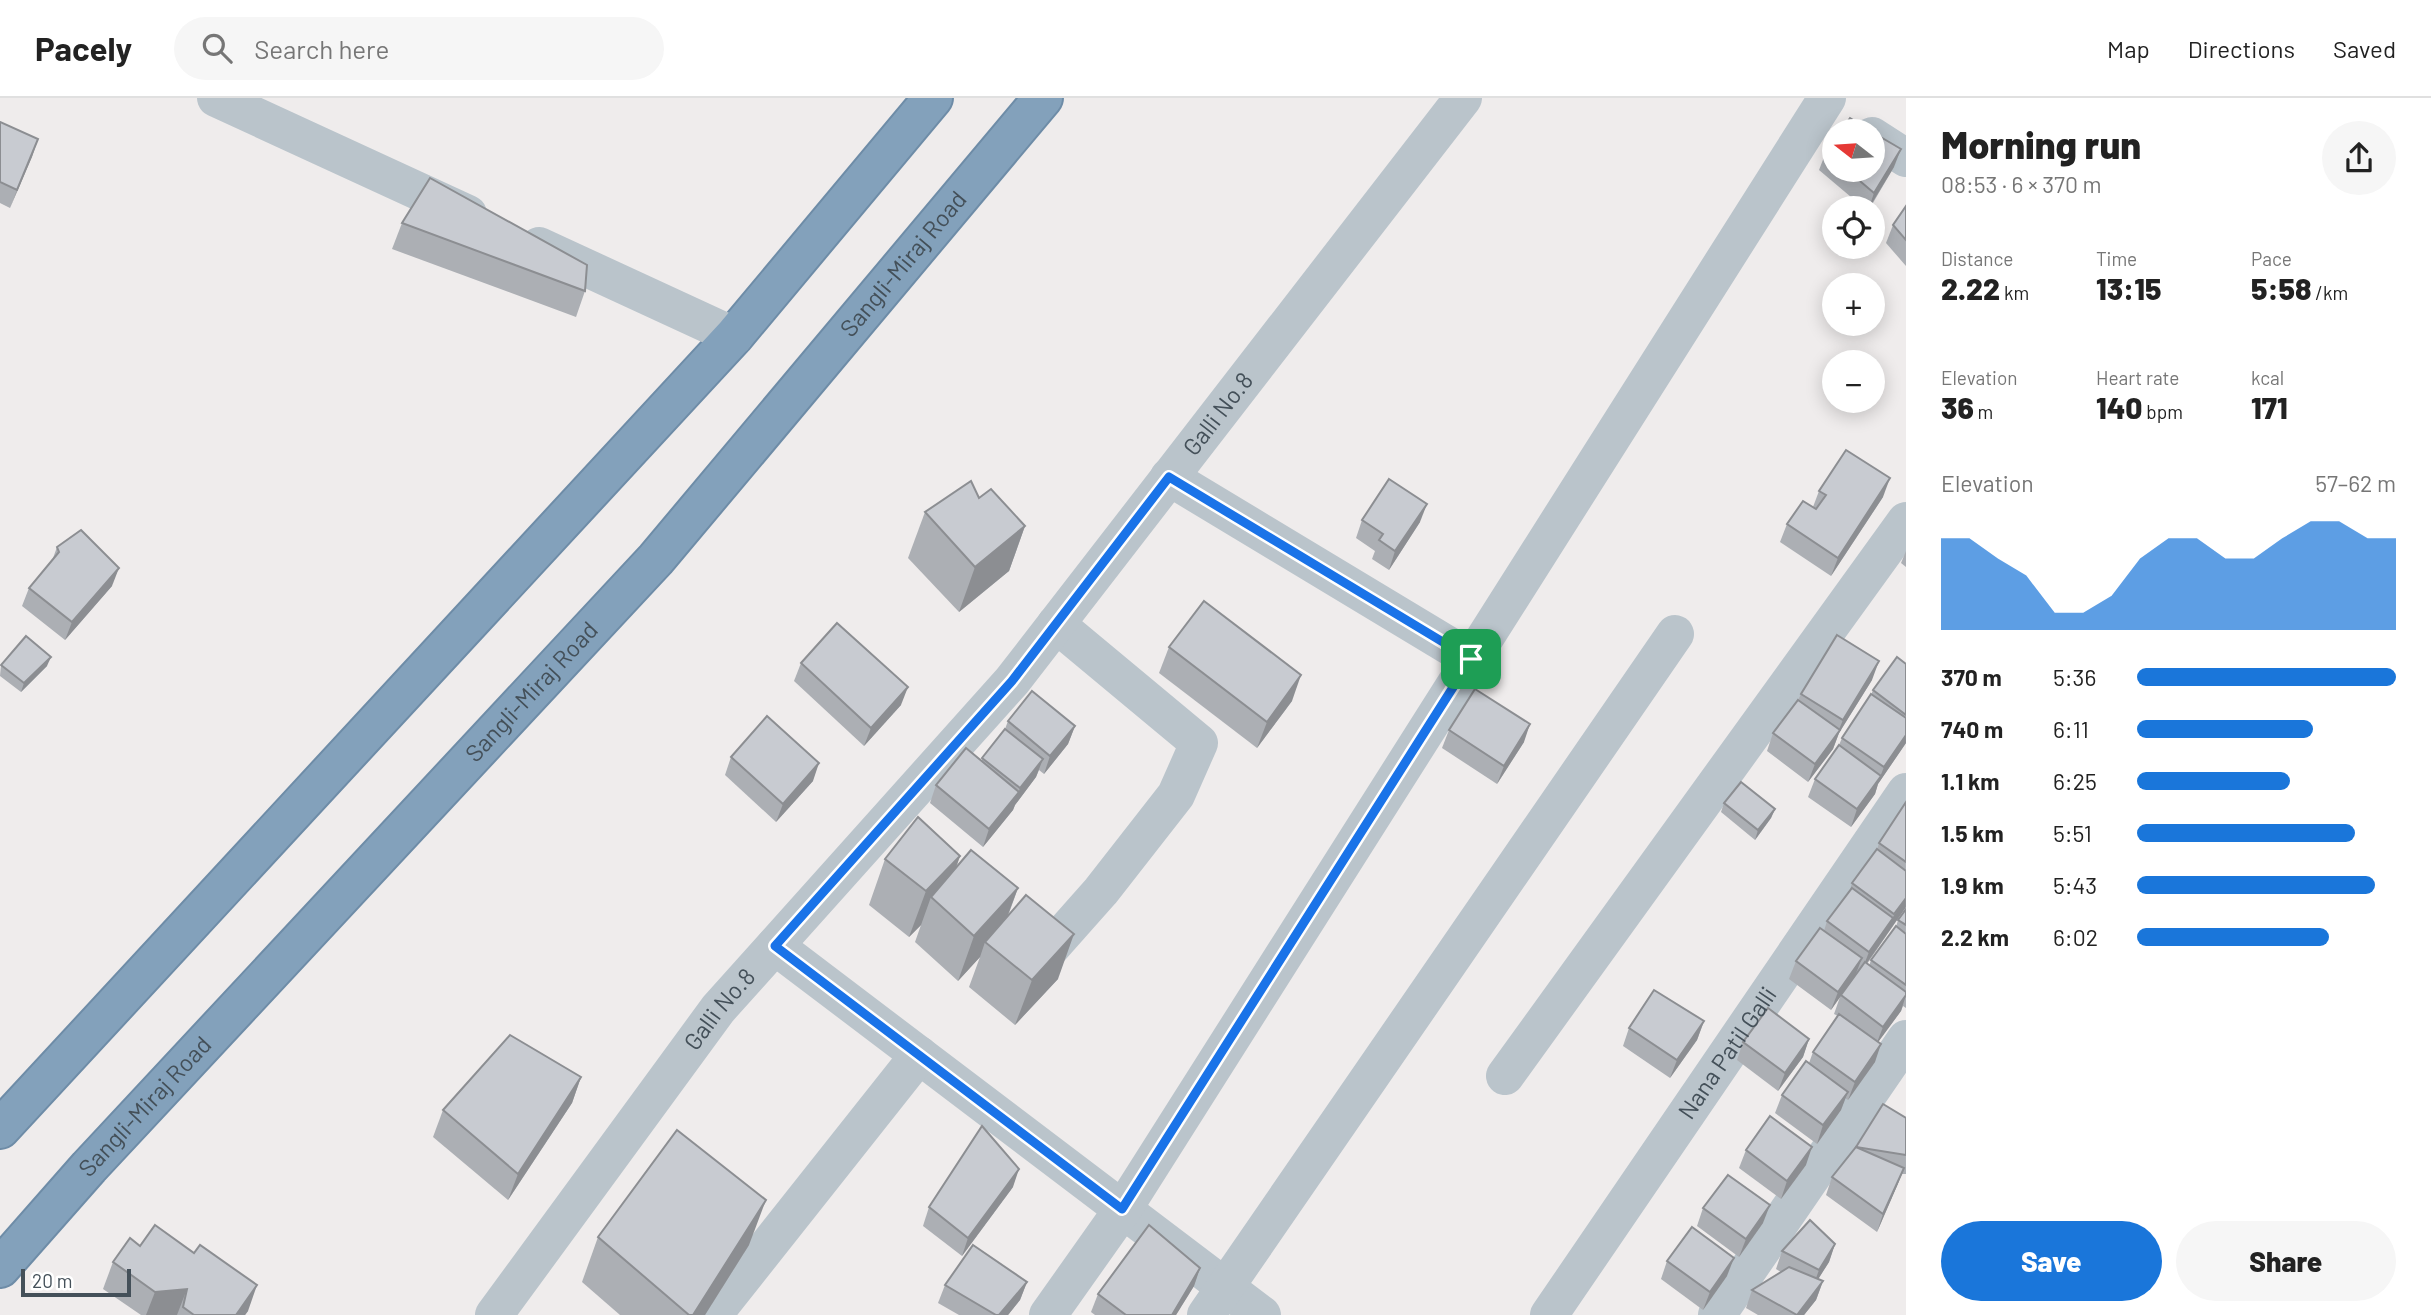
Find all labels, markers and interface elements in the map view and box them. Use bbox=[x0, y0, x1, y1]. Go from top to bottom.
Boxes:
search box bbox=[174, 17, 664, 80]
text: Pacely bbox=[35, 28, 132, 68]
icon: search bbox=[198, 29, 236, 67]
text: Search here bbox=[254, 33, 389, 64]
text: Map bbox=[2107, 34, 2150, 63]
text: Directions bbox=[2188, 34, 2295, 63]
text: Saved bbox=[2333, 34, 2396, 63]
north arrow bbox=[1822, 119, 1885, 182]
map controls bbox=[1822, 119, 1885, 413]
text: Morning run bbox=[1941, 121, 2141, 167]
button: share bbox=[2322, 121, 2396, 195]
text: 08:53 · 6 × 370 m bbox=[1941, 170, 2102, 198]
street label: Sangli-Miraj Road bbox=[833, 184, 972, 342]
button: locate bbox=[1822, 196, 1885, 259]
text: Distance bbox=[1941, 247, 2013, 270]
text: Time bbox=[2096, 247, 2137, 270]
text: Pace bbox=[2251, 247, 2292, 270]
text: 2.22 bbox=[1941, 270, 2000, 306]
text: 13:15 bbox=[2096, 270, 2161, 306]
text: 5:58 bbox=[2251, 270, 2311, 306]
button: + bbox=[1822, 273, 1885, 336]
text: km bbox=[2000, 281, 2029, 304]
text: /km bbox=[2311, 281, 2348, 304]
button: − bbox=[1822, 350, 1885, 413]
street label: Galli No.8 bbox=[1176, 366, 1258, 461]
text: Elevation bbox=[1941, 366, 2018, 389]
text: Heart rate bbox=[2096, 366, 2179, 389]
text: kcal bbox=[2251, 366, 2284, 389]
text: 36 bbox=[1941, 389, 1974, 425]
text: 140 bbox=[2096, 389, 2143, 425]
text: 171 bbox=[2251, 389, 2288, 425]
text: m bbox=[1974, 400, 1993, 423]
text: bpm bbox=[2143, 400, 2183, 423]
text: Elevation bbox=[1941, 469, 2034, 497]
text: 57–62 m bbox=[2315, 469, 2396, 497]
street label: Sangli-Miraj Road bbox=[458, 615, 603, 767]
pin bbox=[1441, 629, 1501, 689]
icon: arrive bbox=[1452, 640, 1490, 678]
text: 370 m bbox=[1941, 663, 2002, 691]
text: 5:36 bbox=[2053, 663, 2096, 691]
text: 740 m bbox=[1941, 715, 2003, 743]
text: 6:11 bbox=[2053, 715, 2089, 743]
text: 1.1 km bbox=[1941, 767, 2000, 795]
text: 6:25 bbox=[2053, 767, 2097, 795]
text: 1.5 km bbox=[1941, 819, 2004, 847]
text: 5:51 bbox=[2053, 819, 2092, 847]
text: 1.9 km bbox=[1941, 871, 2004, 899]
text: 5:43 bbox=[2053, 871, 2097, 899]
text: 2.2 km bbox=[1941, 923, 2009, 951]
text: 6:02 bbox=[2053, 923, 2098, 951]
street label: Galli No.8 bbox=[677, 962, 761, 1055]
street label: Nana Patil Galli bbox=[1671, 981, 1782, 1124]
street label: Sangli-Miraj Road bbox=[72, 1030, 216, 1182]
button: Save bbox=[1941, 1221, 2162, 1301]
button: Share bbox=[2176, 1221, 2396, 1301]
scale bar bbox=[21, 1266, 131, 1298]
text: 20 m bbox=[32, 1269, 72, 1292]

